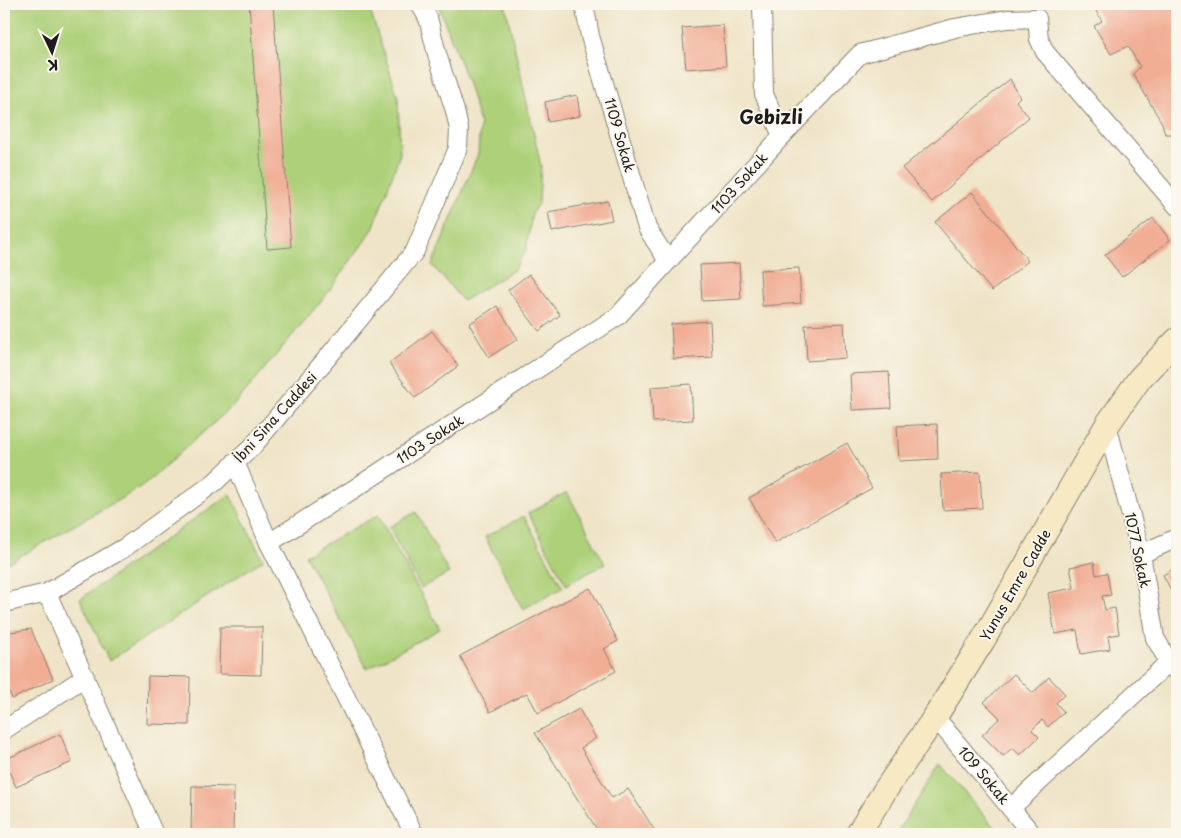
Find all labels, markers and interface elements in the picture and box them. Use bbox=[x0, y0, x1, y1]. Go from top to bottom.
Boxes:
north arrow bbox=[28, 28, 78, 78]
text: K bbox=[47, 55, 59, 76]
street label: 1109 Sokak bbox=[599, 95, 641, 175]
district label: Gebizli bbox=[739, 102, 803, 130]
street label: 1103 Sokak bbox=[706, 148, 772, 218]
street label: İbni Sina Caddesi bbox=[228, 367, 322, 467]
street label: 1103 Sokak bbox=[392, 409, 468, 469]
street label: 1077 Sokak bbox=[1120, 510, 1156, 590]
street label: Yunus Emre Cadde bbox=[974, 525, 1056, 645]
street label: 109 Sokak bbox=[953, 741, 1015, 809]

